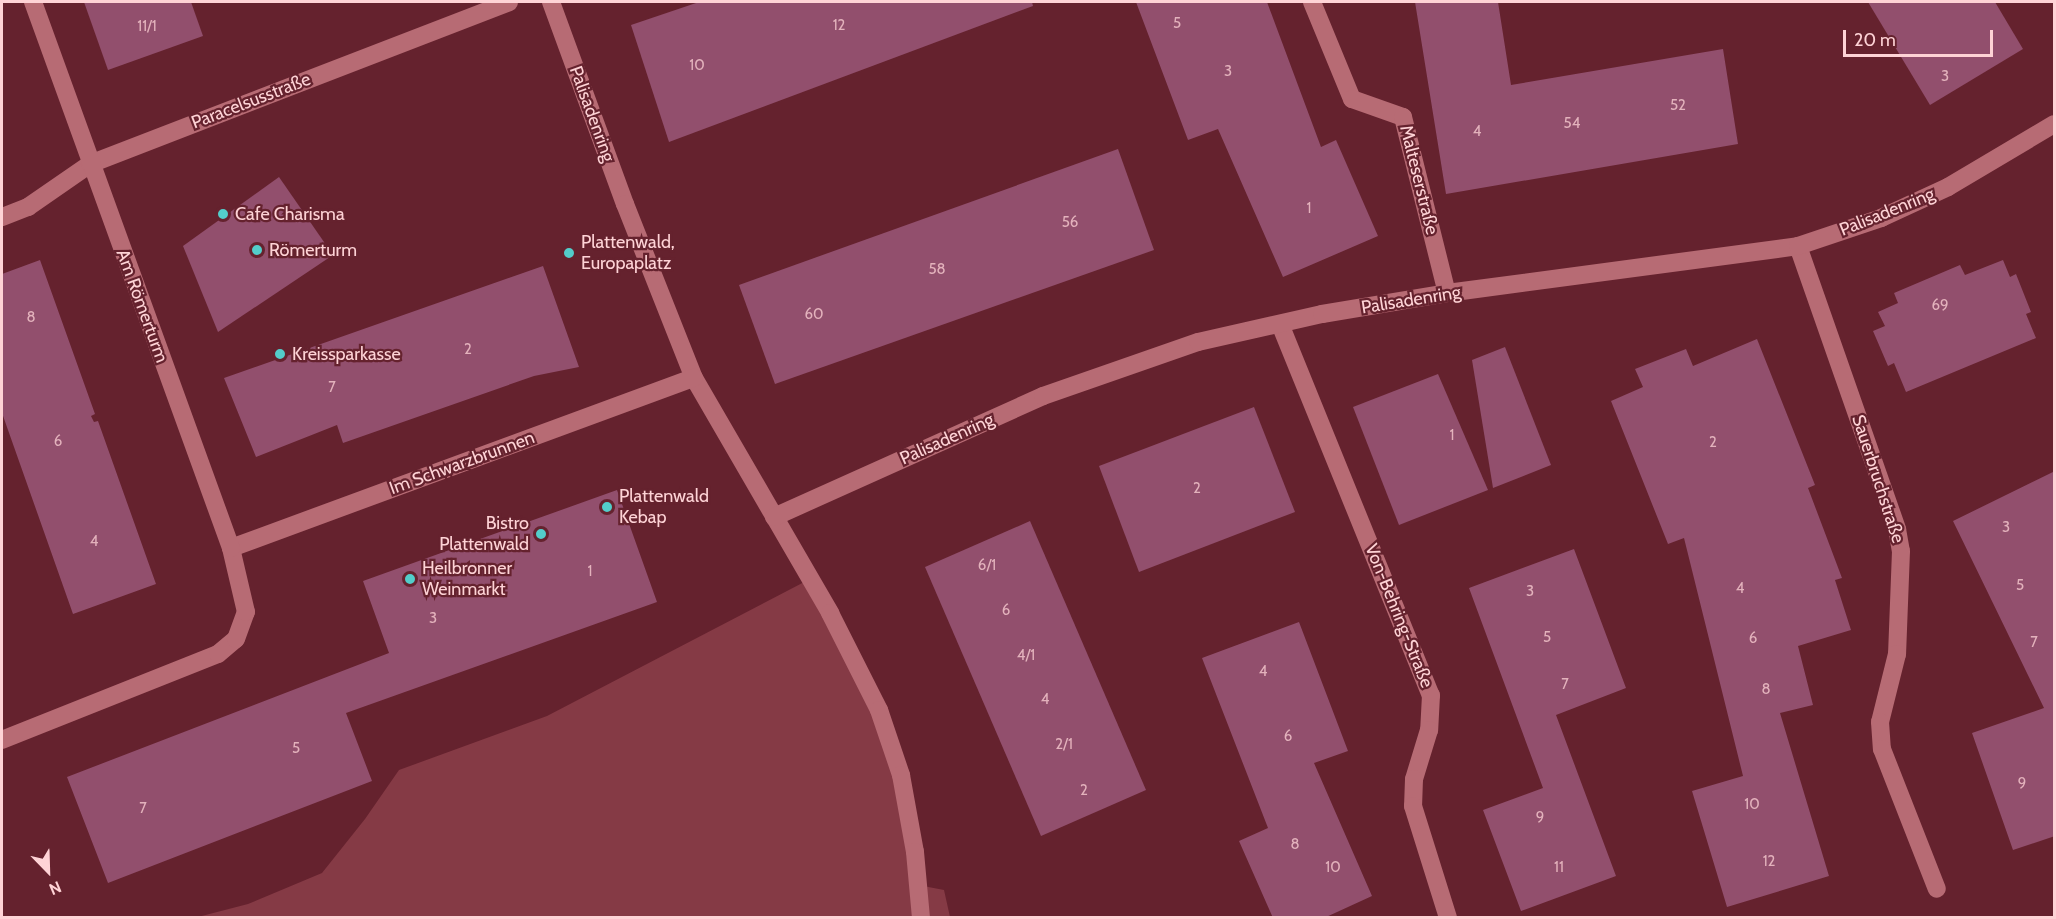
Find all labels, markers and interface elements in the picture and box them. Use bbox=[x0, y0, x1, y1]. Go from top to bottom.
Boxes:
house number: 5 bbox=[1173, 15, 1181, 33]
house number: 12 bbox=[833, 17, 845, 35]
house number: 11/1 bbox=[137, 18, 157, 36]
scale bar bbox=[1846, 18, 1996, 56]
text: 20 m bbox=[1854, 29, 1896, 51]
house number: 10 bbox=[689, 57, 705, 75]
street label: Palisadenring bbox=[565, 63, 619, 165]
house number: 3 bbox=[1224, 63, 1232, 81]
street label: Paracelsusstraße bbox=[188, 68, 314, 134]
house number: 3 bbox=[1941, 68, 1949, 86]
house number: 52 bbox=[1670, 97, 1686, 115]
house number: 54 bbox=[1564, 115, 1580, 133]
street label: Malteserstraße bbox=[1395, 123, 1443, 237]
house number: 4 bbox=[1473, 123, 1481, 141]
street label: Palisadenring bbox=[1836, 183, 1938, 241]
house number: 1 bbox=[1307, 200, 1311, 218]
place label: Cafe Charisma bbox=[235, 203, 345, 225]
marker: Cafe Charisma bbox=[216, 207, 230, 221]
house number: 56 bbox=[1062, 214, 1078, 232]
place label: Plattenwald, Europaplatz bbox=[581, 232, 675, 274]
place label: Römerturm bbox=[269, 239, 357, 261]
marker: Römerturm bbox=[250, 243, 264, 257]
street label: Am Römerturm bbox=[112, 246, 172, 366]
marker: Plattenwald, Europaplatz bbox=[562, 246, 576, 260]
house number: 58 bbox=[928, 261, 946, 279]
street label: Palisadenring bbox=[1360, 281, 1462, 319]
house number: 69 bbox=[1931, 297, 1949, 315]
house number: 60 bbox=[805, 306, 823, 324]
house number: 8 bbox=[26, 309, 36, 327]
house number: 2 bbox=[464, 341, 472, 359]
place label: Kreissparkasse bbox=[292, 343, 401, 365]
marker: Kreissparkasse bbox=[273, 347, 287, 361]
house number: 7 bbox=[328, 379, 336, 397]
street label: Palisadenring bbox=[897, 409, 997, 469]
street label: Sauerbruchstraße bbox=[1847, 412, 1909, 546]
street label: Im Schwarzbrunnen bbox=[386, 427, 538, 499]
house number: 1 bbox=[1450, 427, 1454, 445]
house number: 6 bbox=[54, 433, 62, 451]
house number: 2 bbox=[1709, 434, 1717, 452]
house number: 2 bbox=[1193, 480, 1201, 498]
place label: Plattenwald Kebap bbox=[619, 486, 709, 528]
marker: Plattenwald Kebap bbox=[600, 500, 614, 514]
place label: Bistro Plattenwald bbox=[439, 513, 529, 556]
house number: 3 bbox=[2002, 519, 2010, 537]
marker: Bistro Plattenwald bbox=[534, 527, 548, 541]
house number: 4 bbox=[90, 533, 98, 551]
street label: Von-Behring-Straße bbox=[1360, 541, 1438, 691]
house number: 6/1 bbox=[978, 557, 996, 575]
place label: Heilbronner Weinmarkt bbox=[422, 558, 512, 600]
house number: 1 bbox=[588, 563, 592, 581]
marker: Heilbronner Weinmarkt bbox=[403, 572, 417, 586]
house number: 5 bbox=[2016, 577, 2024, 595]
house number: 4 bbox=[1736, 580, 1744, 598]
house number: 3 bbox=[1526, 583, 1534, 601]
house number: 6 bbox=[1002, 602, 1010, 620]
house number: 3 bbox=[429, 610, 437, 628]
house number: 5 bbox=[1543, 629, 1551, 647]
house number: 6 bbox=[1749, 630, 1757, 648]
house number: 7 bbox=[2030, 634, 2038, 652]
house number: 4/1 bbox=[1017, 647, 1035, 665]
house number: 4 bbox=[1259, 663, 1267, 681]
house number: 7 bbox=[1561, 676, 1569, 694]
house number: 8 bbox=[1761, 681, 1771, 699]
house number: 4 bbox=[1041, 691, 1049, 709]
house number: 6 bbox=[1284, 728, 1292, 746]
house number: 2/1 bbox=[1055, 736, 1073, 754]
house number: 5 bbox=[292, 740, 300, 758]
house number: 9 bbox=[2018, 775, 2026, 793]
house number: 2 bbox=[1080, 782, 1088, 800]
house number: 10 bbox=[1744, 796, 1760, 814]
house number: 7 bbox=[139, 800, 147, 818]
house number: 9 bbox=[1536, 809, 1544, 827]
house number: 8 bbox=[1290, 836, 1300, 854]
north arrow bbox=[18, 841, 78, 901]
house number: 12 bbox=[1763, 853, 1775, 871]
house number: 10 bbox=[1325, 859, 1341, 877]
house number: 11 bbox=[1554, 859, 1564, 877]
text: N bbox=[46, 877, 64, 899]

